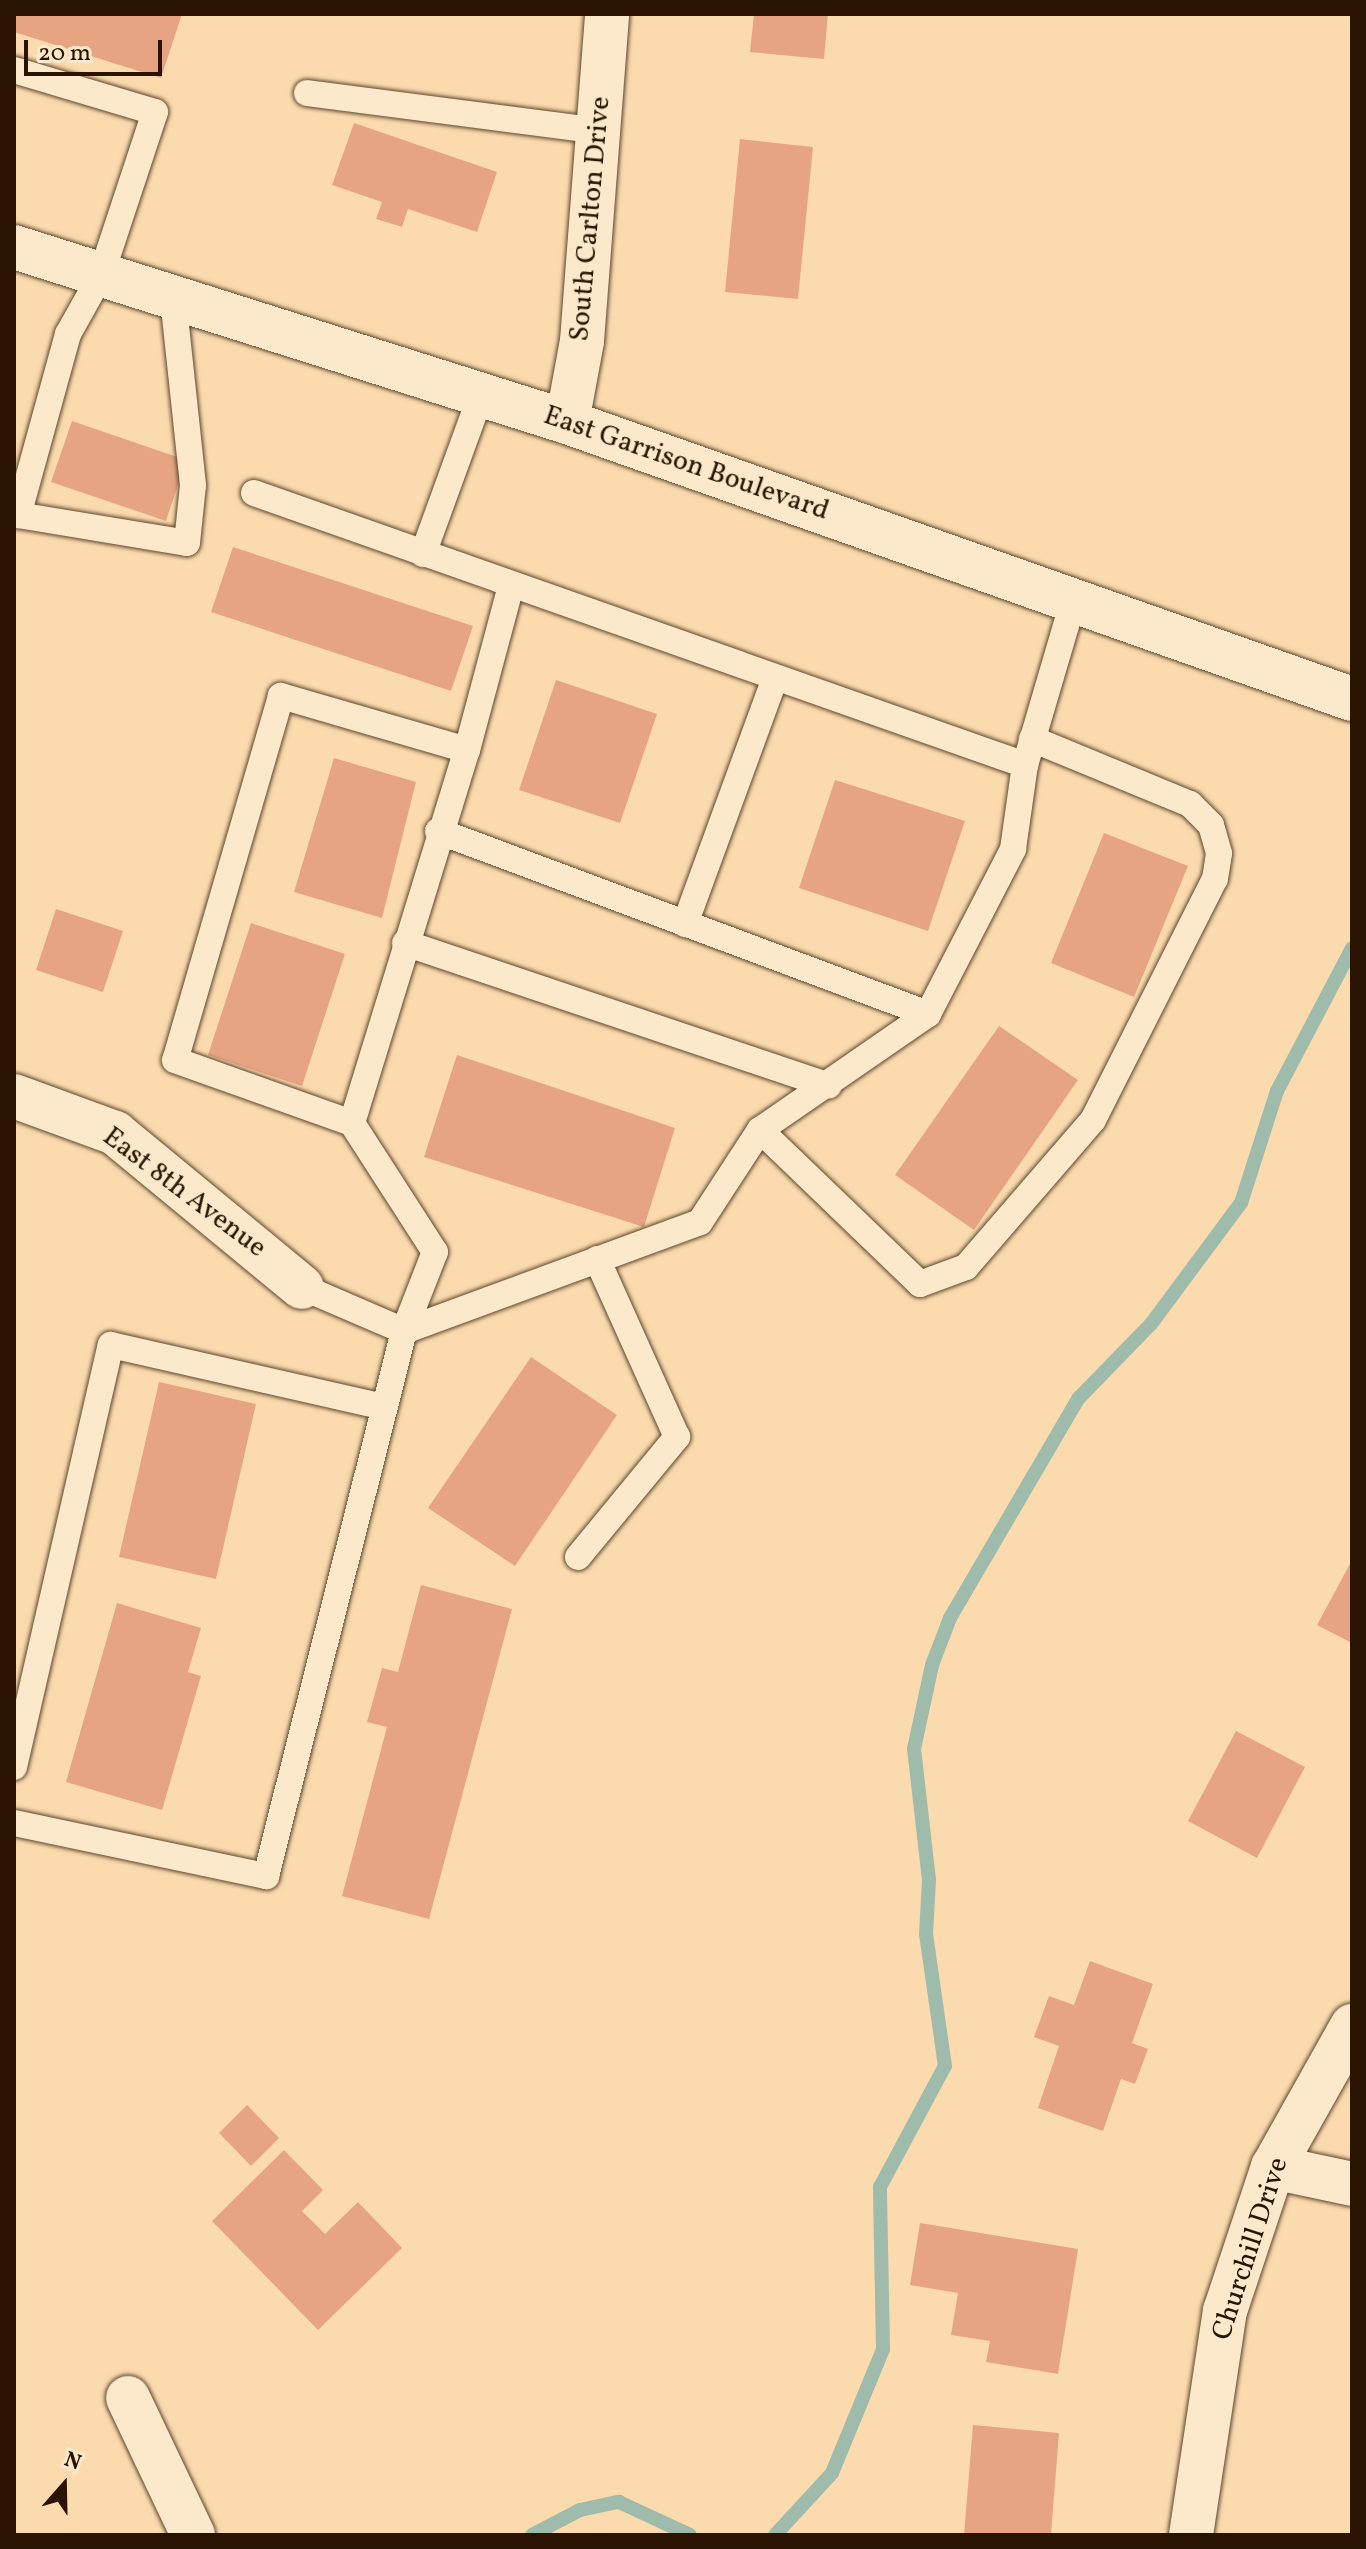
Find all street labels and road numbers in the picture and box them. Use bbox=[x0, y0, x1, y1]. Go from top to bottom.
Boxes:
street label: South Carlton Drive bbox=[564, 95, 618, 343]
street label: East Garrison Boulevard bbox=[539, 399, 833, 529]
street label: East 8th Avenue bbox=[96, 1121, 272, 1265]
street label: Churchill Drive bbox=[1206, 2153, 1296, 2345]

